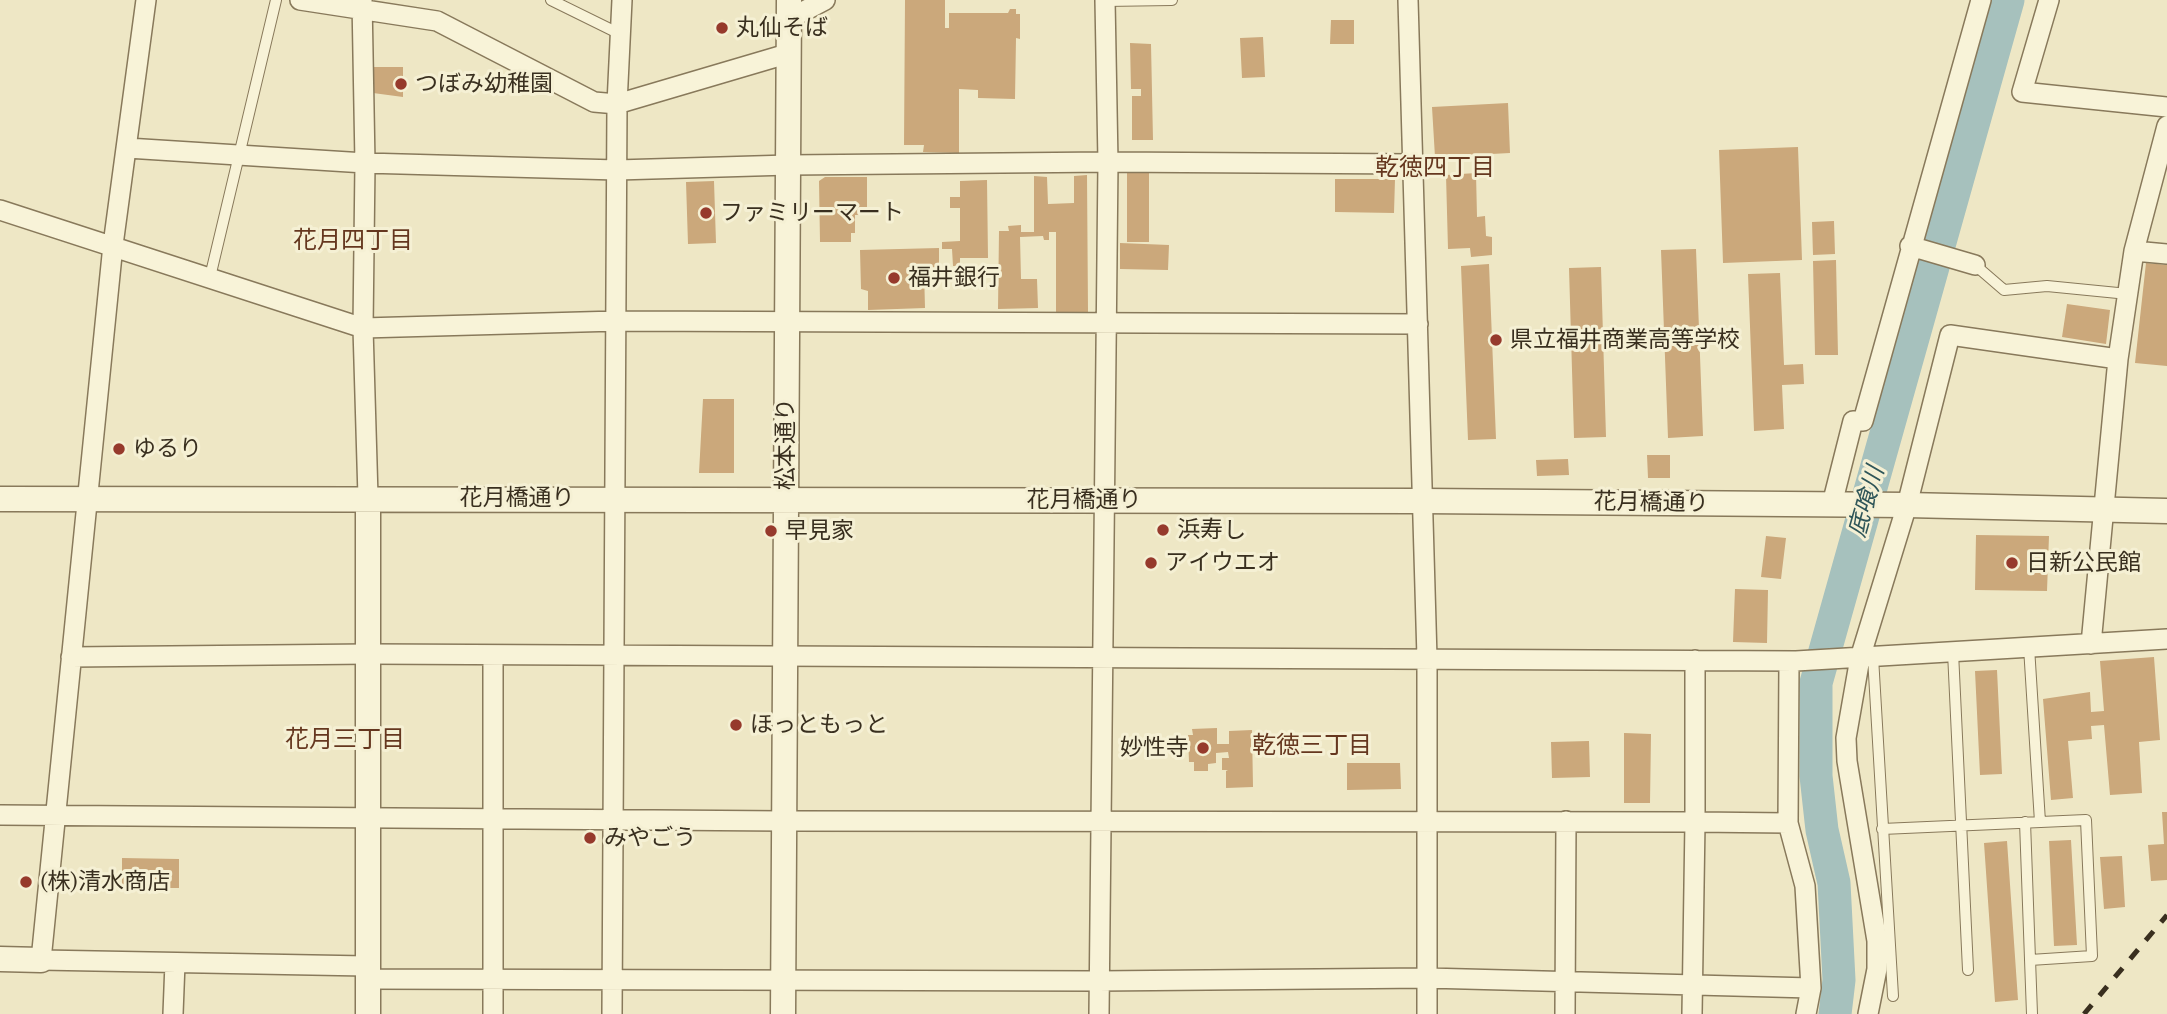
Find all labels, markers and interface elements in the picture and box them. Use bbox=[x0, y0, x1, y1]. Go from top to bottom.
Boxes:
place label: 丸仙そば bbox=[736, 14, 828, 42]
marker: 丸仙そば bbox=[714, 20, 730, 36]
place label: つぼみ幼稚園 bbox=[415, 70, 553, 98]
marker: つぼみ幼稚園 bbox=[393, 76, 409, 92]
district label: 乾徳四丁目 bbox=[1375, 154, 1495, 182]
place label: ファミリーマート bbox=[720, 199, 904, 227]
marker: ファミリーマート bbox=[698, 205, 714, 221]
district label: 花月四丁目 bbox=[293, 227, 413, 255]
place label: 福井銀行 bbox=[908, 264, 1000, 292]
marker: 福井銀行 bbox=[886, 270, 902, 286]
place label: 県立福井商業高等学校 bbox=[1510, 326, 1740, 354]
marker: 県立福井商業高等学校 bbox=[1488, 332, 1504, 348]
street label: 松本通り bbox=[772, 398, 800, 490]
place label: ゆるり bbox=[133, 435, 202, 463]
marker: ゆるり bbox=[111, 441, 127, 457]
water label: 底喰川 bbox=[1843, 463, 1891, 541]
street label: 花月橋通り bbox=[460, 484, 574, 512]
street label: 花月橋通り bbox=[1027, 486, 1141, 514]
street label: 花月橋通り bbox=[1593, 488, 1709, 518]
place label: 浜寿し bbox=[1177, 516, 1246, 544]
place label: 早見家 bbox=[785, 517, 854, 545]
marker: 浜寿し bbox=[1155, 522, 1171, 538]
marker: 早見家 bbox=[763, 523, 779, 539]
place label: アイウエオ bbox=[1165, 549, 1280, 577]
place label: 日新公民館 bbox=[2026, 549, 2141, 577]
marker: アイウエオ bbox=[1143, 555, 1159, 571]
marker: 日新公民館 bbox=[2004, 555, 2020, 571]
place label: ほっともっと bbox=[750, 711, 888, 739]
marker: ほっともっと bbox=[728, 717, 744, 733]
district label: 花月三丁目 bbox=[285, 726, 405, 754]
district label: 乾徳三丁目 bbox=[1252, 732, 1372, 760]
place label: 妙性寺 bbox=[1120, 734, 1189, 762]
marker: 妙性寺 bbox=[1195, 740, 1211, 756]
place label: みやごう bbox=[604, 824, 696, 852]
marker: みやごう bbox=[582, 830, 598, 846]
place label: (株)清水商店 bbox=[40, 868, 170, 896]
marker: (株)清水商店 bbox=[18, 874, 34, 890]

